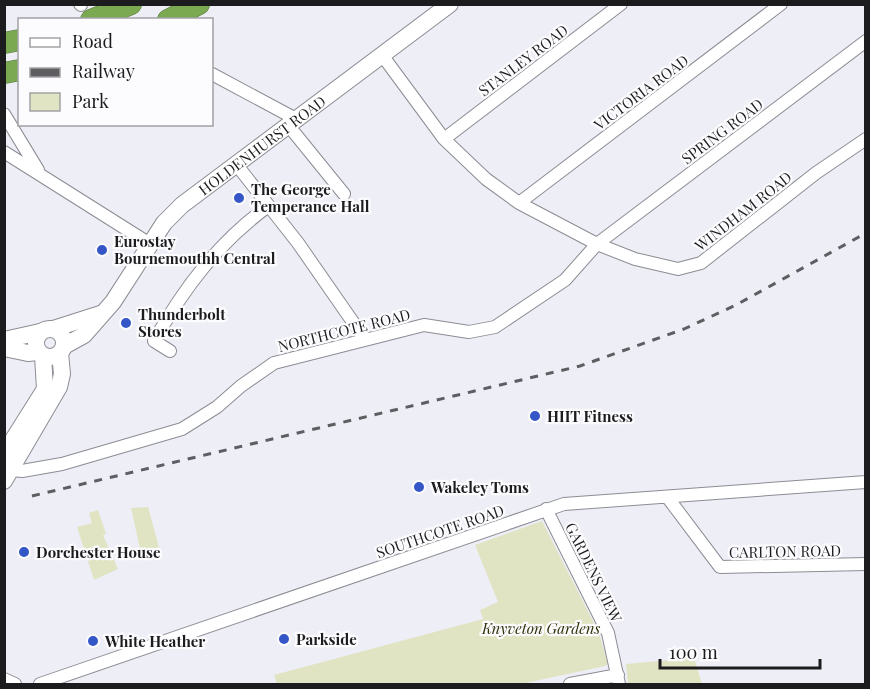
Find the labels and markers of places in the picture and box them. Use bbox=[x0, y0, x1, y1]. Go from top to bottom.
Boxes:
place label: The George Temperance Hall bbox=[251, 179, 370, 216]
marker: The George Temperance Hall bbox=[232, 191, 246, 205]
place label: Eurostay Bournemouthh Central bbox=[114, 231, 276, 268]
marker: Eurostay Bournemouthh Central bbox=[95, 243, 109, 257]
place label: Thunderbolt Stores bbox=[138, 304, 226, 341]
marker: Thunderbolt Stores bbox=[119, 316, 133, 330]
place label: HIIT Fitness bbox=[547, 406, 633, 426]
marker: HIIT Fitness bbox=[528, 409, 542, 423]
place label: Wakeley Toms bbox=[430, 477, 529, 497]
marker: Wakeley Toms bbox=[412, 480, 426, 494]
place label: Dorchester House bbox=[36, 542, 161, 562]
marker: Dorchester House bbox=[17, 545, 31, 559]
place label: Parkside bbox=[296, 629, 357, 649]
place label: White Heather bbox=[104, 631, 205, 651]
marker: Parkside bbox=[277, 632, 291, 646]
marker: White Heather bbox=[86, 634, 100, 648]

